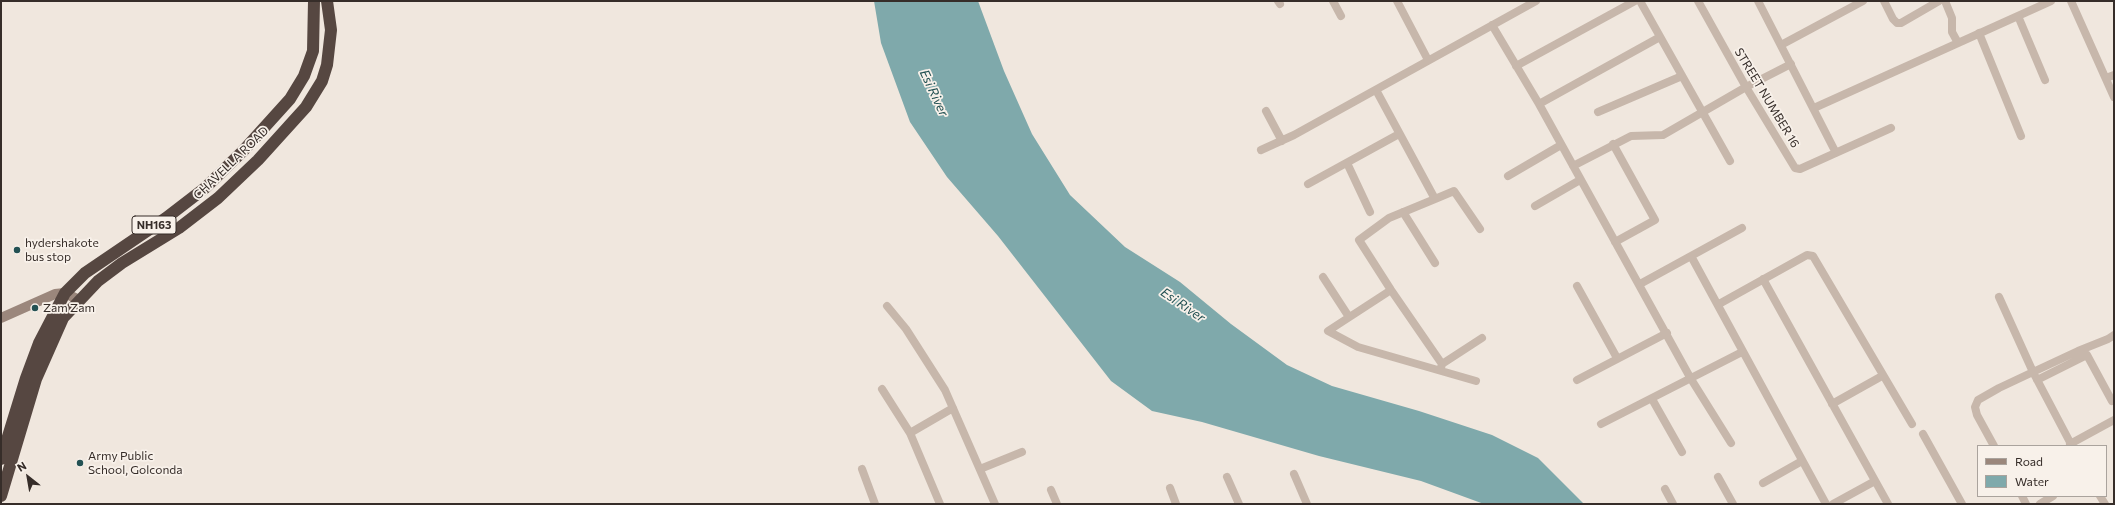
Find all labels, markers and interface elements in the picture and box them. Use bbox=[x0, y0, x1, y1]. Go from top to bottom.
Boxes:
street label: STREET NUMBER 16 bbox=[1732, 46, 1802, 150]
water label: Esi River bbox=[916, 67, 952, 119]
street label: CHAVELLA ROAD bbox=[190, 124, 272, 202]
road number: NH163 bbox=[132, 216, 176, 234]
place label: hydershakote bus stop bbox=[25, 236, 99, 264]
marker: hydershakote bus stop bbox=[12, 245, 22, 255]
water label: Esi River bbox=[1158, 285, 1208, 325]
place label: Zam Zam bbox=[43, 301, 95, 315]
marker: Zam Zam bbox=[30, 303, 40, 313]
legend bbox=[1977, 445, 2107, 497]
place label: Army Public School, Golconda bbox=[88, 449, 182, 477]
text: Road bbox=[2015, 454, 2043, 468]
north arrow bbox=[8, 457, 48, 497]
marker: Army Public School, Golconda bbox=[75, 458, 85, 468]
text: N bbox=[15, 459, 28, 474]
text: Water bbox=[2015, 474, 2049, 488]

